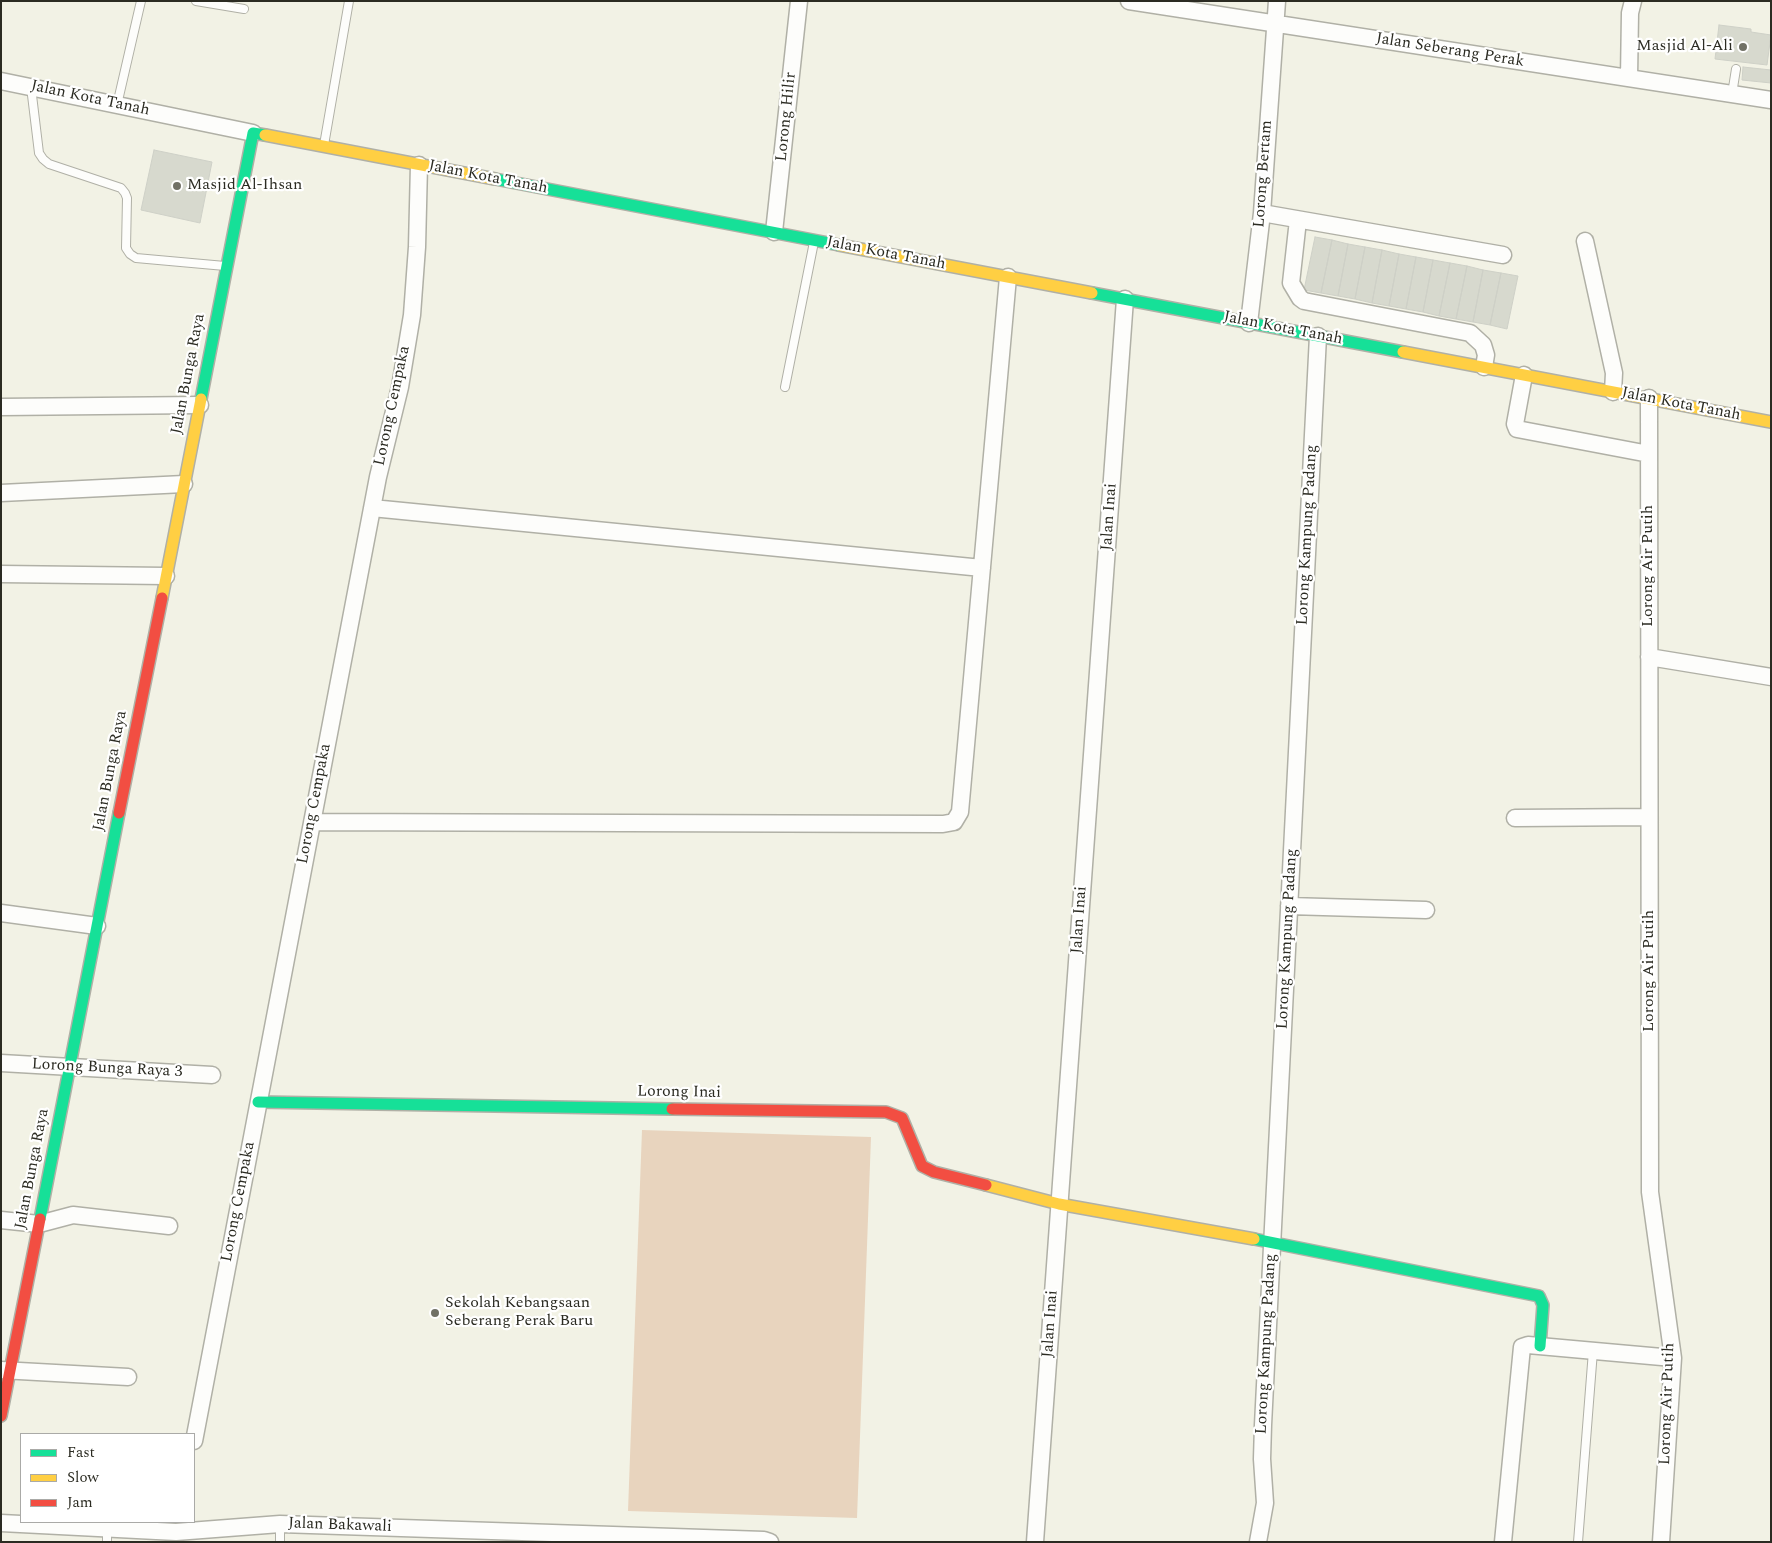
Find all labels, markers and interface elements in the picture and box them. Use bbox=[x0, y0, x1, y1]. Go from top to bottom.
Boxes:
street label: Jalan Seberang Perak bbox=[1375, 30, 1525, 72]
place label: Masjid Al-Ali bbox=[1636, 37, 1733, 57]
marker: Masjid Al-Ali bbox=[1737, 41, 1749, 53]
street label: Lorong Hilir bbox=[773, 71, 801, 163]
street label: Jalan Kota Tanah bbox=[29, 77, 151, 121]
street label: Lorong Bertam bbox=[1251, 120, 1277, 228]
street label: Jalan Kota Tanah bbox=[427, 157, 549, 199]
place label: Masjid Al-Ihsan bbox=[187, 176, 302, 196]
marker: Masjid Al-Ihsan bbox=[171, 180, 183, 192]
street label: Jalan Kota Tanah bbox=[825, 233, 947, 275]
street label: Jalan Kota Tanah bbox=[1222, 308, 1344, 350]
street label: Jalan Bunga Raya bbox=[168, 312, 210, 436]
street label: Lorong Cempaka bbox=[371, 344, 415, 468]
street label: Jalan Kota Tanah bbox=[1620, 384, 1742, 426]
street label: Lorong Kampung Padang bbox=[1294, 444, 1322, 626]
street label: Jalan Inai bbox=[1098, 483, 1122, 551]
street label: Lorong Air Putih bbox=[1639, 505, 1659, 627]
street label: Jalan Bunga Raya bbox=[90, 709, 132, 833]
street label: Lorong Cempaka bbox=[294, 742, 336, 866]
street label: Lorong Kampung Padang bbox=[1274, 848, 1302, 1030]
street label: Jalan Inai bbox=[1068, 886, 1092, 954]
street label: Lorong Air Putih bbox=[1640, 910, 1660, 1032]
street label: Lorong Bunga Raya 3 bbox=[31, 1055, 183, 1083]
street label: Lorong Inai bbox=[637, 1083, 721, 1103]
street label: Jalan Bunga Raya bbox=[12, 1107, 54, 1231]
street label: Lorong Cempaka bbox=[218, 1140, 260, 1264]
street label: Lorong Kampung Padang bbox=[1253, 1253, 1281, 1435]
street label: Jalan Inai bbox=[1039, 1290, 1063, 1358]
place label: Sekolah Kebangsaan Seberang Perak Baru bbox=[445, 1294, 593, 1332]
marker: Sekolah Kebangsaan Seberang Perak Baru bbox=[429, 1307, 441, 1319]
street label: Lorong Air Putih bbox=[1656, 1343, 1680, 1465]
legend bbox=[20, 1433, 195, 1523]
text: Fast bbox=[67, 1441, 95, 1464]
text: Slow bbox=[67, 1466, 99, 1489]
text: Jam bbox=[67, 1491, 93, 1514]
street label: Jalan Bakawali bbox=[288, 1515, 392, 1537]

